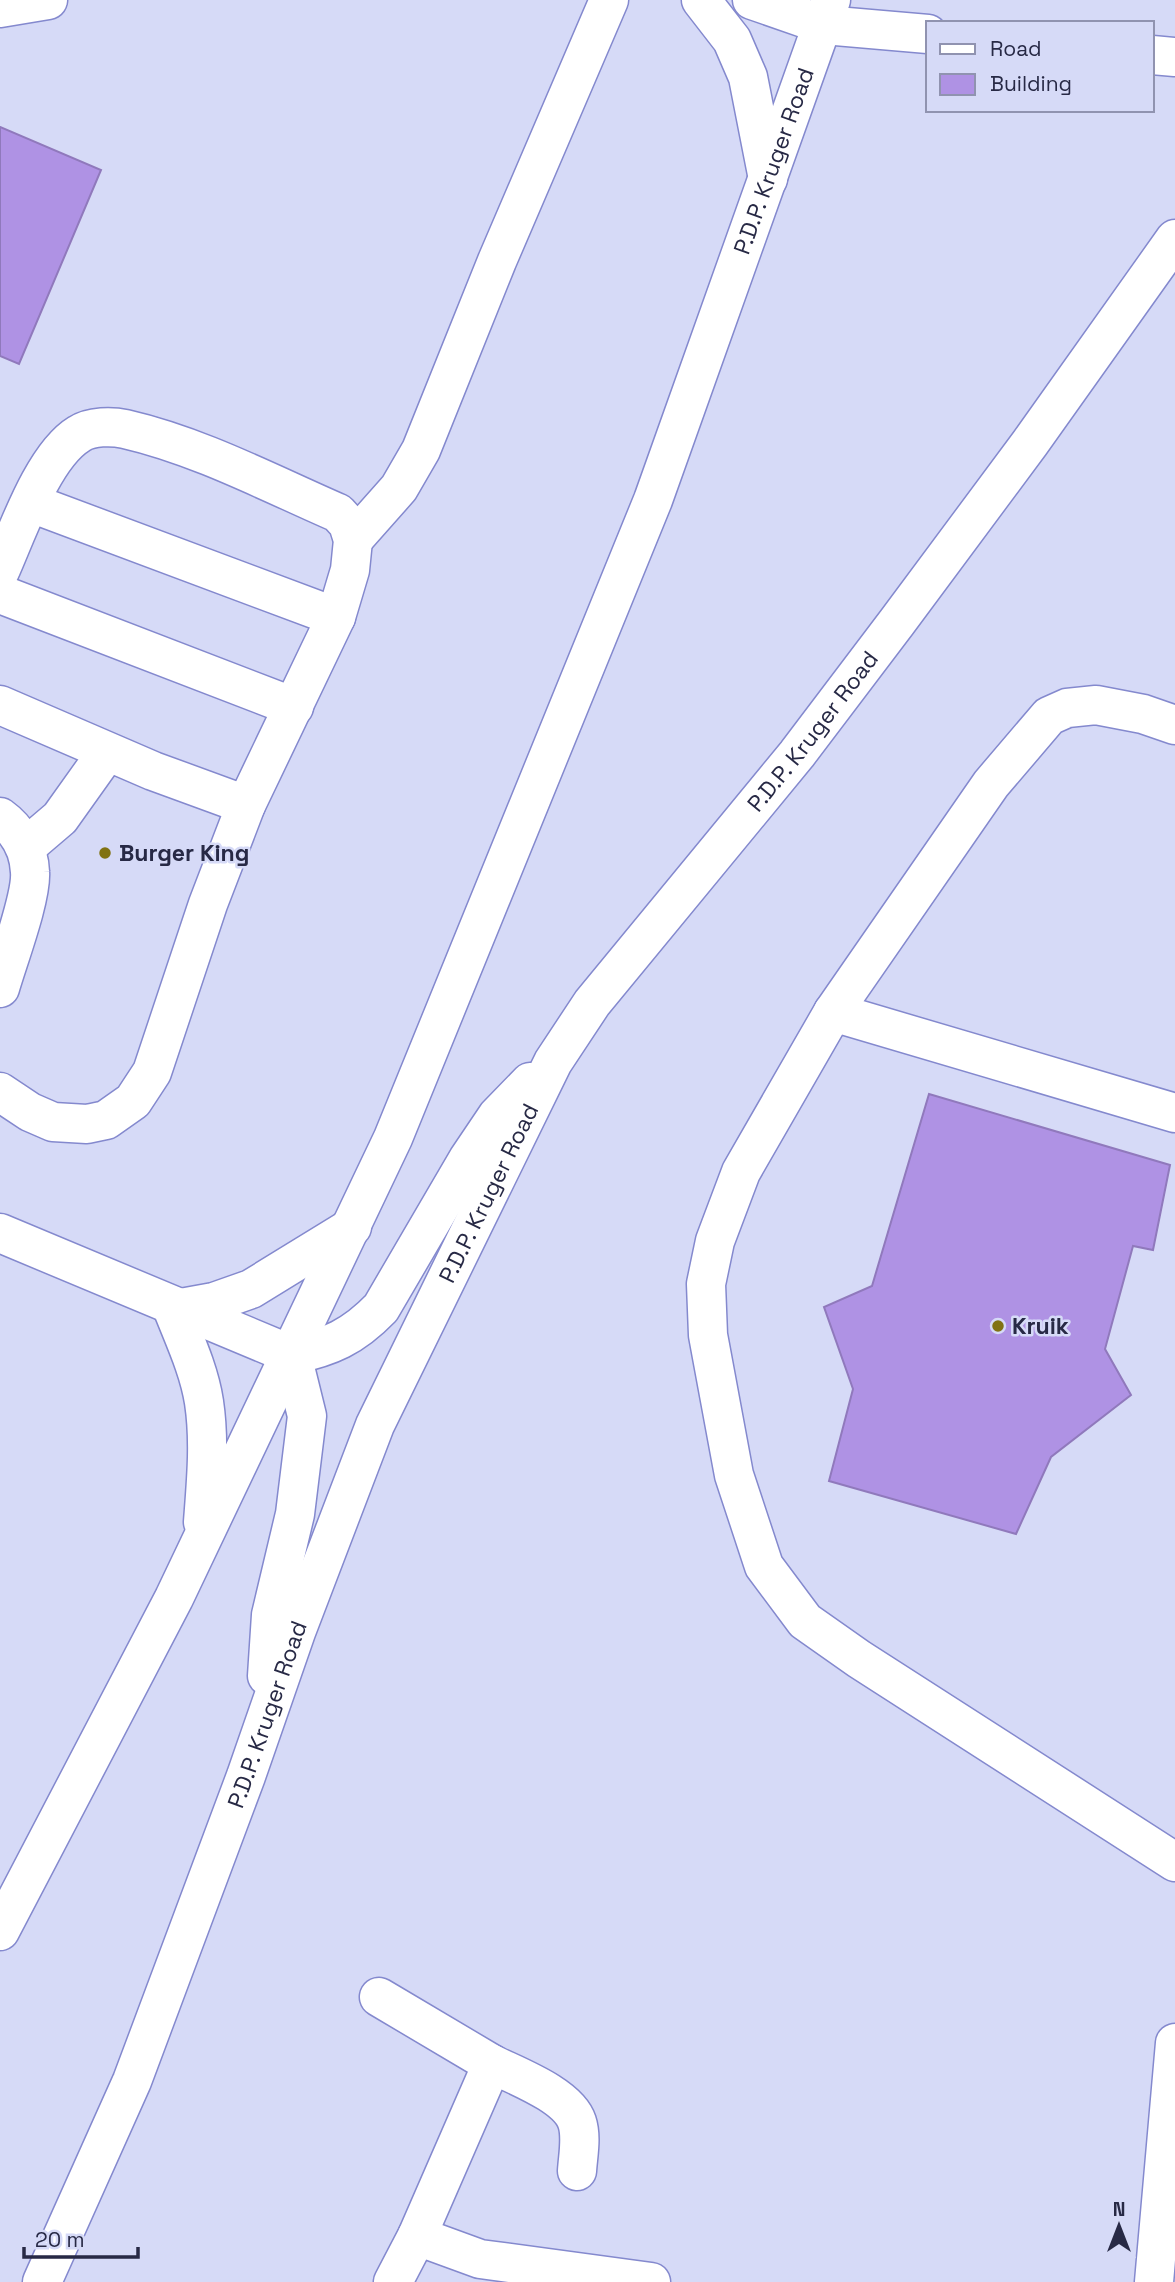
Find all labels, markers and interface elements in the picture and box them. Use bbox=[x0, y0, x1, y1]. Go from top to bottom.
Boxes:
legend bbox=[926, 21, 1154, 112]
text: Road bbox=[990, 35, 1042, 62]
street label: P.D.P. Kruger Road bbox=[727, 63, 821, 258]
text: Building bbox=[990, 70, 1072, 97]
street label: P.D.P. Kruger Road bbox=[741, 645, 885, 818]
place label: Burger King bbox=[119, 838, 249, 868]
marker: Burger King bbox=[97, 845, 113, 861]
street label: P.D.P. Kruger Road bbox=[432, 1098, 545, 1288]
place label: Kruik bbox=[1012, 1311, 1069, 1341]
marker: Kruik bbox=[990, 1318, 1006, 1334]
street label: P.D.P. Kruger Road bbox=[220, 1617, 314, 1812]
north arrow bbox=[1084, 2191, 1154, 2261]
text: N bbox=[1113, 2197, 1125, 2222]
scale bar bbox=[24, 2216, 138, 2260]
text: 20 m bbox=[35, 2226, 85, 2253]

